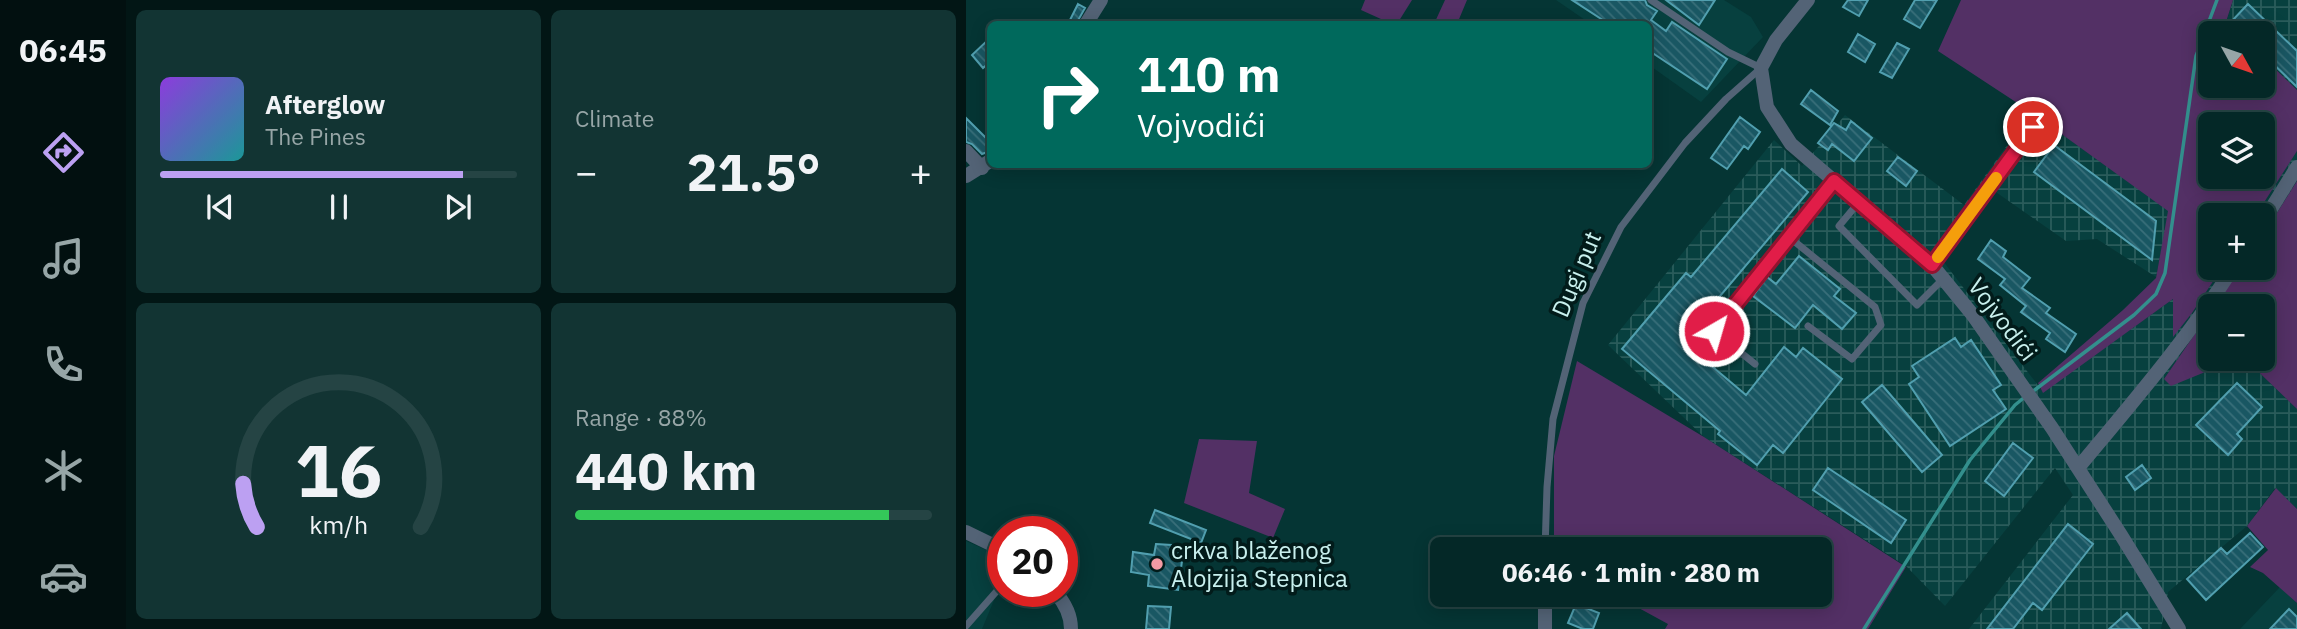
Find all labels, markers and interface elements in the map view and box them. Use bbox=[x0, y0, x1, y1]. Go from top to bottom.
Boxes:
north arrow bbox=[2198, 21, 2275, 98]
map controls bbox=[2198, 21, 2275, 371]
text: 06:45 bbox=[19, 29, 107, 71]
text: 110 m bbox=[1137, 42, 1281, 105]
icon: right bbox=[1022, 49, 1113, 140]
text: Afterglow bbox=[265, 87, 385, 121]
pin bbox=[2003, 97, 2063, 157]
text: Climate bbox=[575, 103, 654, 133]
text: Vojvodići bbox=[1137, 104, 1266, 146]
icon: arrive bbox=[2014, 108, 2052, 146]
button: layers bbox=[2198, 112, 2275, 189]
text: The Pines bbox=[265, 121, 366, 151]
icon: directions bbox=[39, 128, 88, 177]
text: 21.5° bbox=[686, 138, 821, 205]
text: − bbox=[575, 147, 598, 196]
text: + bbox=[909, 147, 932, 196]
icon: previous bbox=[201, 188, 239, 226]
icon: pause bbox=[320, 188, 358, 226]
icon: next bbox=[439, 188, 477, 226]
button: + bbox=[2198, 203, 2275, 280]
street label: Dugi put bbox=[1544, 226, 1608, 322]
icon: music bbox=[39, 234, 88, 283]
street label: Vojvodići bbox=[1961, 271, 2045, 367]
position arrow bbox=[1677, 294, 1751, 368]
button: − bbox=[2198, 294, 2275, 371]
icon: phone bbox=[39, 340, 88, 389]
text: Range · 88% bbox=[575, 402, 707, 432]
text: 16 bbox=[295, 422, 382, 517]
text: 440 km bbox=[575, 437, 757, 504]
icon: climate bbox=[39, 446, 88, 495]
text: km/h bbox=[309, 508, 368, 541]
speed limit sign: 20 bbox=[987, 516, 1078, 607]
place label: crkva blaženog Alojzija Stepnica bbox=[1171, 534, 1348, 594]
icon: car bbox=[39, 552, 88, 601]
text: 06:46 · 1 min · 280 m bbox=[1502, 555, 1760, 589]
marker: crkva blaženog Alojzija Stepnica bbox=[1149, 556, 1165, 572]

